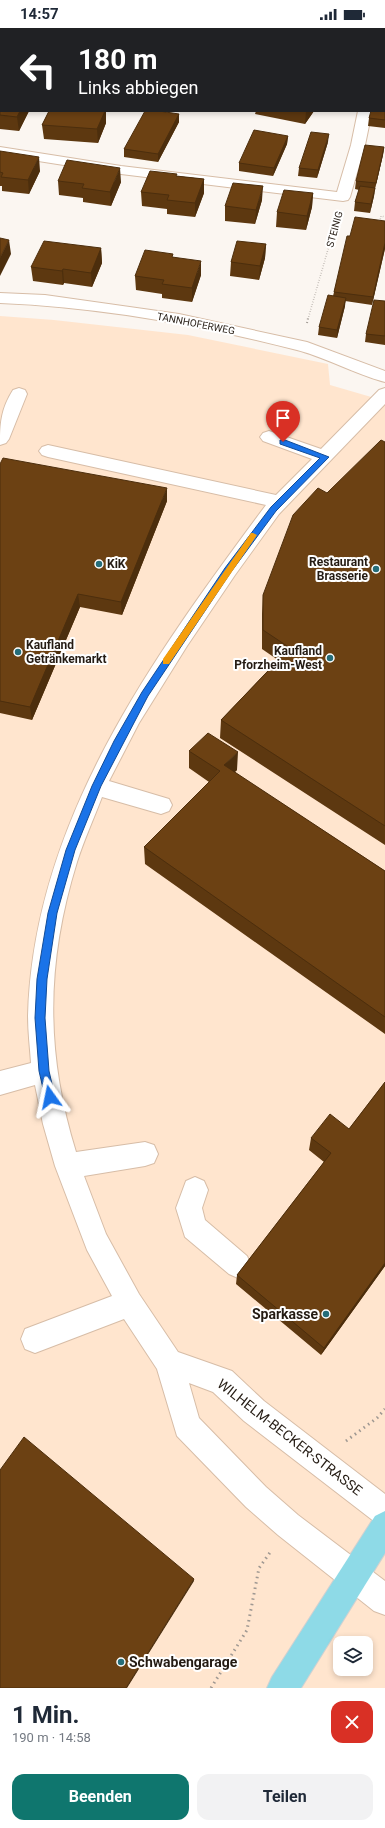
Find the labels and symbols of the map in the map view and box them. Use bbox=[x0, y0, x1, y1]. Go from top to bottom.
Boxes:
street label: STEINIG bbox=[324, 210, 345, 248]
street label: TANNHOFERWEG bbox=[156, 311, 236, 336]
pin bbox=[266, 401, 300, 442]
place label: Restaurant Brasserie bbox=[309, 555, 369, 583]
place label: KiK bbox=[107, 557, 126, 571]
marker: KiK bbox=[94, 559, 104, 569]
marker: Restaurant Brasserie bbox=[371, 564, 381, 574]
place label: Kaufland Getränkemarkt bbox=[26, 638, 107, 666]
place label: Kaufland Pforzheim-West bbox=[234, 644, 322, 672]
marker: Kaufland Getränkemarkt bbox=[13, 647, 23, 657]
marker: Kaufland Pforzheim-West bbox=[325, 653, 335, 663]
position arrow bbox=[29, 1076, 71, 1118]
place label: Sparkasse bbox=[252, 1306, 318, 1322]
marker: Sparkasse bbox=[321, 1309, 331, 1319]
street label: WILHELM-BECKER-STRASSE bbox=[214, 1375, 366, 1499]
place label: Schwabengarage bbox=[129, 1654, 238, 1670]
marker: Schwabengarage bbox=[116, 1657, 126, 1667]

